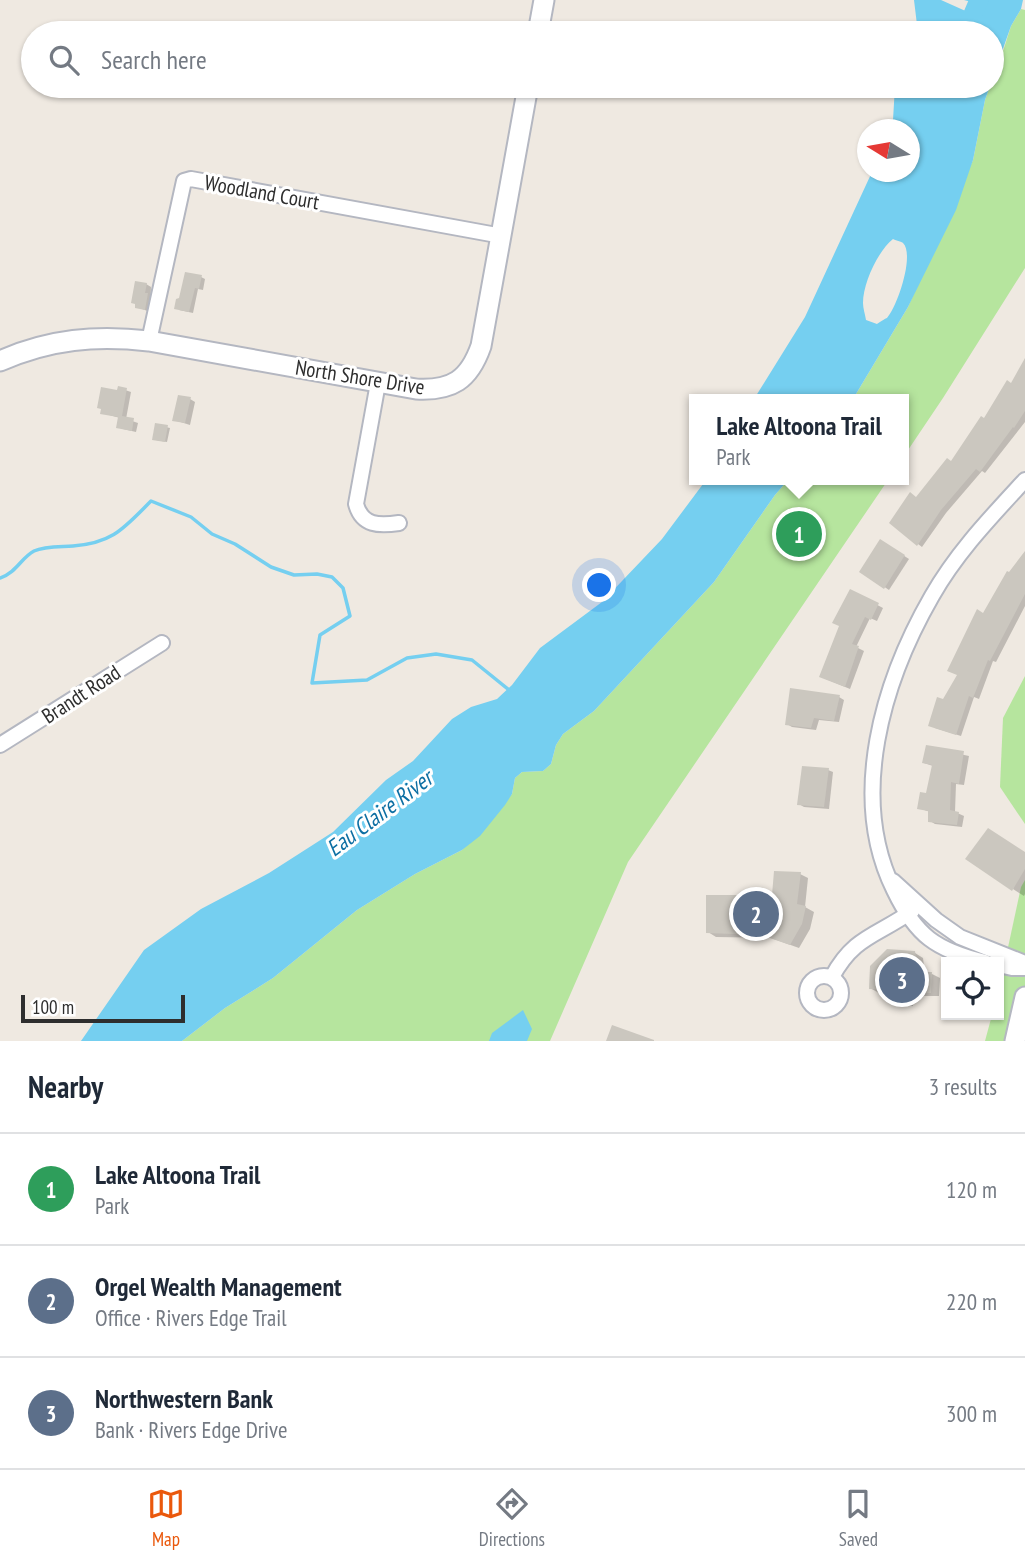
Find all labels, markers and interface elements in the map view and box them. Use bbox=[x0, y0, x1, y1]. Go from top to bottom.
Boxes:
search box bbox=[21, 21, 1004, 98]
icon: search bbox=[45, 41, 83, 79]
text: Search here bbox=[101, 43, 207, 76]
north arrow bbox=[857, 119, 920, 182]
street label: Woodland Court bbox=[203, 169, 322, 215]
street label: North Shore Drive bbox=[293, 353, 427, 401]
popup bbox=[689, 394, 909, 485]
text: Lake Altoona Trail bbox=[716, 409, 882, 442]
text: Park bbox=[716, 442, 750, 471]
pin: 1 bbox=[776, 508, 822, 560]
your location bbox=[582, 568, 616, 602]
street label: Brandt Road bbox=[37, 659, 125, 729]
water label: Eau Claire River bbox=[320, 761, 441, 862]
pin: 2 bbox=[733, 888, 779, 940]
pin: 3 bbox=[879, 954, 925, 1006]
map controls bbox=[941, 957, 1004, 1020]
button: locate bbox=[941, 957, 1004, 1020]
scale bar bbox=[21, 992, 186, 1024]
text: 100 m bbox=[32, 995, 74, 1019]
text: Nearby bbox=[28, 1067, 103, 1106]
text: 3 results bbox=[929, 1072, 997, 1101]
text: Lake Altoona Trail bbox=[95, 1158, 260, 1191]
text: 1 bbox=[46, 1175, 57, 1204]
text: 120 m bbox=[946, 1175, 997, 1204]
text: Park bbox=[95, 1191, 129, 1220]
text: Orgel Wealth Management bbox=[95, 1270, 342, 1303]
text: 2 bbox=[46, 1287, 57, 1316]
text: 220 m bbox=[946, 1287, 997, 1316]
text: Office · Rivers Edge Trail bbox=[95, 1303, 287, 1332]
text: Northwestern Bank bbox=[95, 1382, 273, 1415]
text: 3 bbox=[46, 1399, 57, 1428]
text: 300 m bbox=[946, 1399, 997, 1428]
text: Bank · Rivers Edge Drive bbox=[95, 1415, 288, 1444]
tab: Map bbox=[147, 1485, 185, 1551]
tab: Directions bbox=[479, 1485, 545, 1551]
tab: Saved bbox=[839, 1485, 878, 1551]

